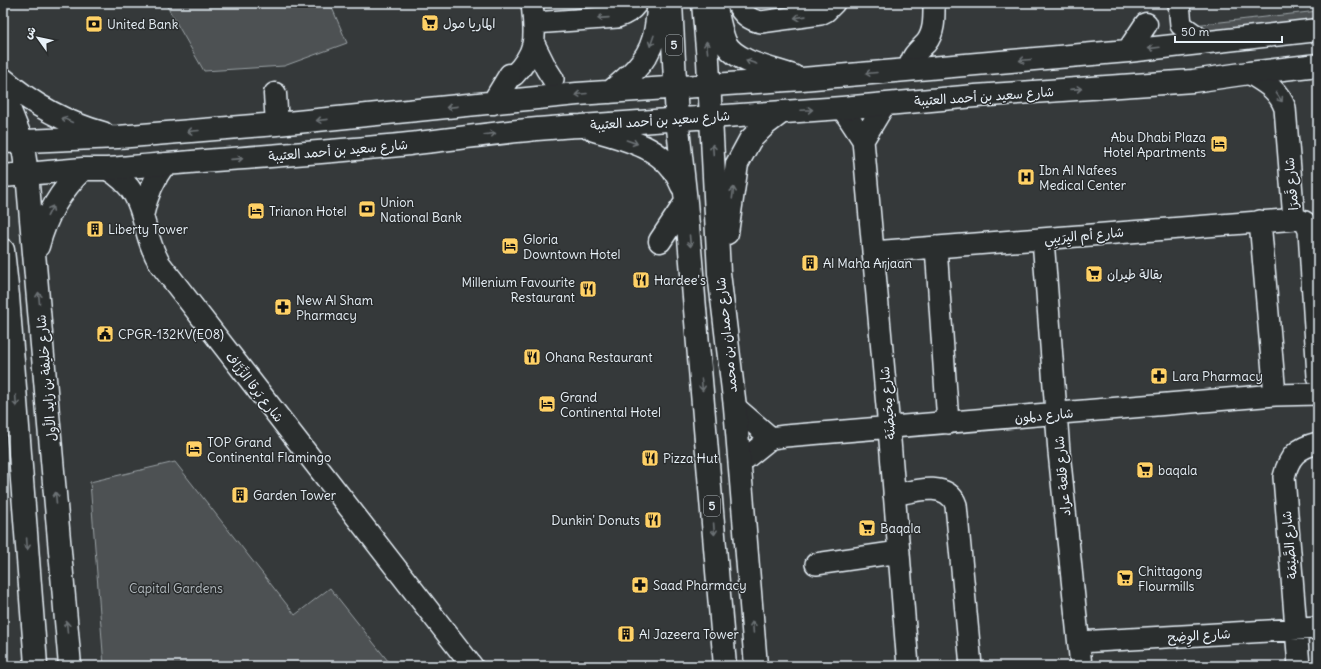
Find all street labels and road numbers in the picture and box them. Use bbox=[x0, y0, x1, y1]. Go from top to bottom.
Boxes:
road number: 5 bbox=[666, 35, 682, 55]
street label: شارع سعيد بن أحمد العتيبة bbox=[914, 83, 1055, 111]
street label: شارع سعيد بن أحمد العتيبة bbox=[590, 107, 731, 135]
street label: شارع سعيد بن أحمد العتيبة bbox=[268, 136, 409, 166]
street label: شارع قَمرَا bbox=[1281, 157, 1303, 211]
street label: شارع أم اليِرَيبِي bbox=[1043, 224, 1125, 250]
street label: شارع حمدان بن محمد bbox=[712, 276, 742, 394]
street label: شارع خليفة بن زايد الأول bbox=[32, 314, 62, 442]
street label: شارع بَرقا الزَّرَّاف bbox=[221, 349, 287, 426]
street label: شارع مِحَيصْنَة bbox=[876, 366, 900, 440]
street label: شارع دلمون bbox=[1014, 404, 1074, 428]
street label: شارع قلعة عراد bbox=[1051, 435, 1075, 517]
road number: 5 bbox=[704, 496, 720, 516]
street label: شارع الصَّيْمَة bbox=[1278, 510, 1302, 580]
street label: شارع الوِضِح bbox=[1167, 625, 1231, 648]

